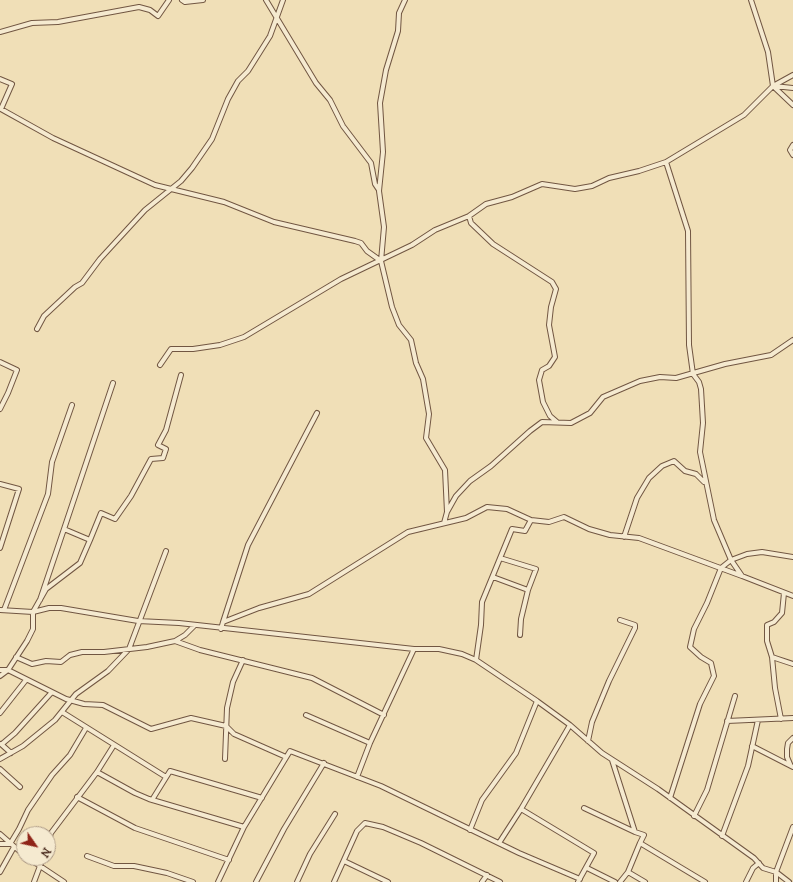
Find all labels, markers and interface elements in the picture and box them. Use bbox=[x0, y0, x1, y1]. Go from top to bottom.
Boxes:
north arrow bbox=[16, 826, 56, 866]
text: N bbox=[37, 844, 53, 860]

